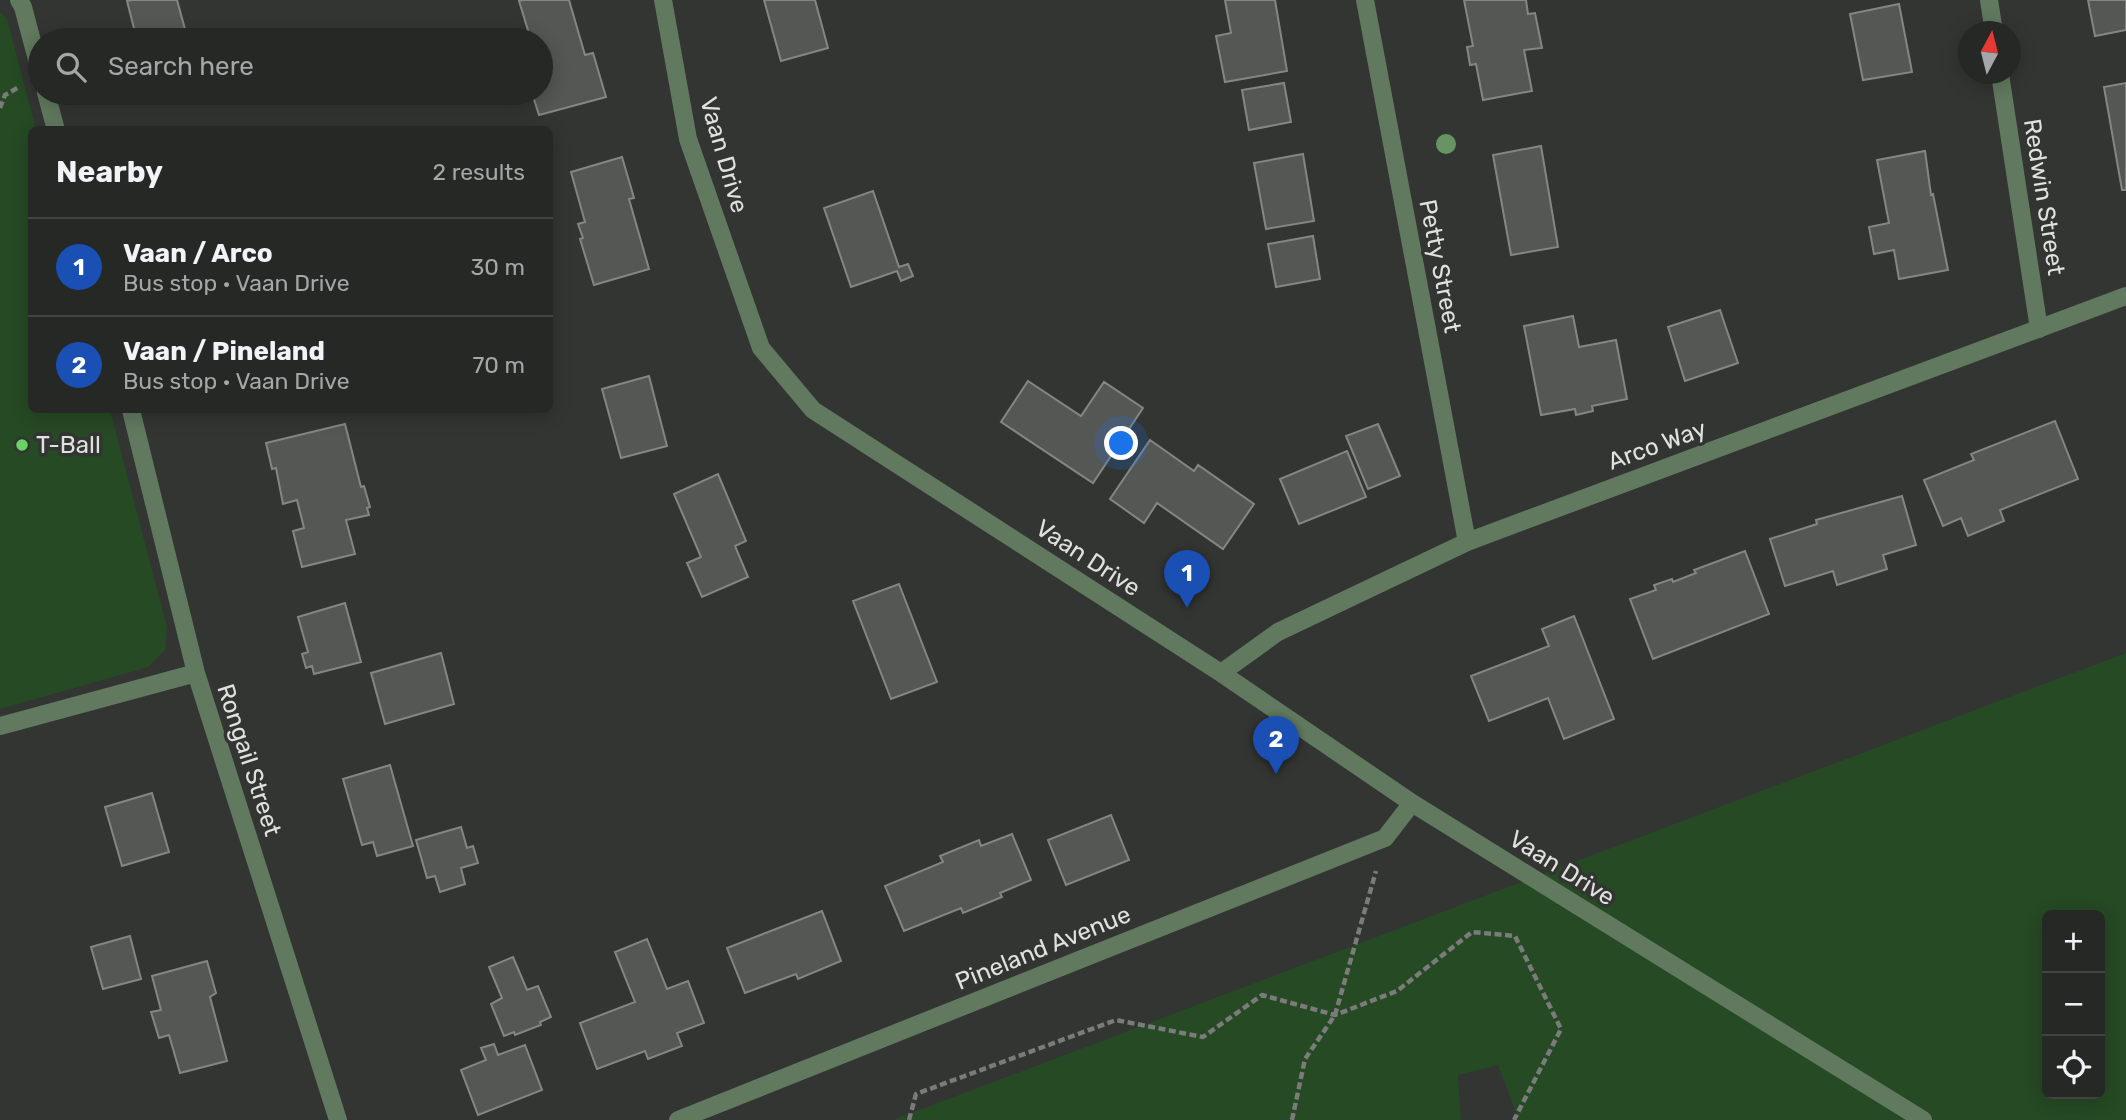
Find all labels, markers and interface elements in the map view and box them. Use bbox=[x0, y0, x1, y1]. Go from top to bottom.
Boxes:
north arrow bbox=[1958, 21, 2021, 84]
search box bbox=[28, 28, 553, 105]
icon: search bbox=[52, 48, 90, 86]
text: Search here bbox=[108, 51, 254, 82]
street label: Vaan Drive bbox=[694, 94, 754, 216]
street label: Redwin Street bbox=[2018, 117, 2070, 277]
text: Nearby bbox=[56, 154, 163, 190]
text: 2 results bbox=[433, 158, 525, 186]
street label: Petty Street bbox=[1413, 197, 1467, 335]
text: Vaan / Arco bbox=[123, 238, 273, 269]
text: 1 bbox=[73, 253, 85, 281]
text: 30 m bbox=[470, 253, 525, 281]
text: Bus stop · Vaan Drive bbox=[123, 269, 350, 297]
text: Vaan / Pineland bbox=[123, 336, 325, 367]
text: 2 bbox=[72, 351, 86, 379]
text: 70 m bbox=[473, 351, 525, 379]
text: Bus stop · Vaan Drive bbox=[123, 367, 350, 395]
street label: Arco Way bbox=[1604, 414, 1710, 476]
your location bbox=[1104, 426, 1138, 460]
place label: T-Ball bbox=[36, 431, 101, 459]
marker: T-Ball bbox=[14, 437, 30, 453]
street label: Vaan Drive bbox=[1030, 514, 1146, 602]
pin: 1 bbox=[1164, 550, 1210, 608]
street label: Rongail Street bbox=[211, 680, 287, 840]
pin: 2 bbox=[1253, 716, 1299, 774]
street label: Vaan Drive bbox=[1504, 825, 1620, 911]
street label: Pineland Avenue bbox=[951, 900, 1135, 996]
map controls bbox=[2042, 910, 2105, 1099]
button: + bbox=[2042, 910, 2105, 973]
button: − bbox=[2042, 973, 2105, 1036]
button: locate bbox=[2042, 1036, 2105, 1099]

